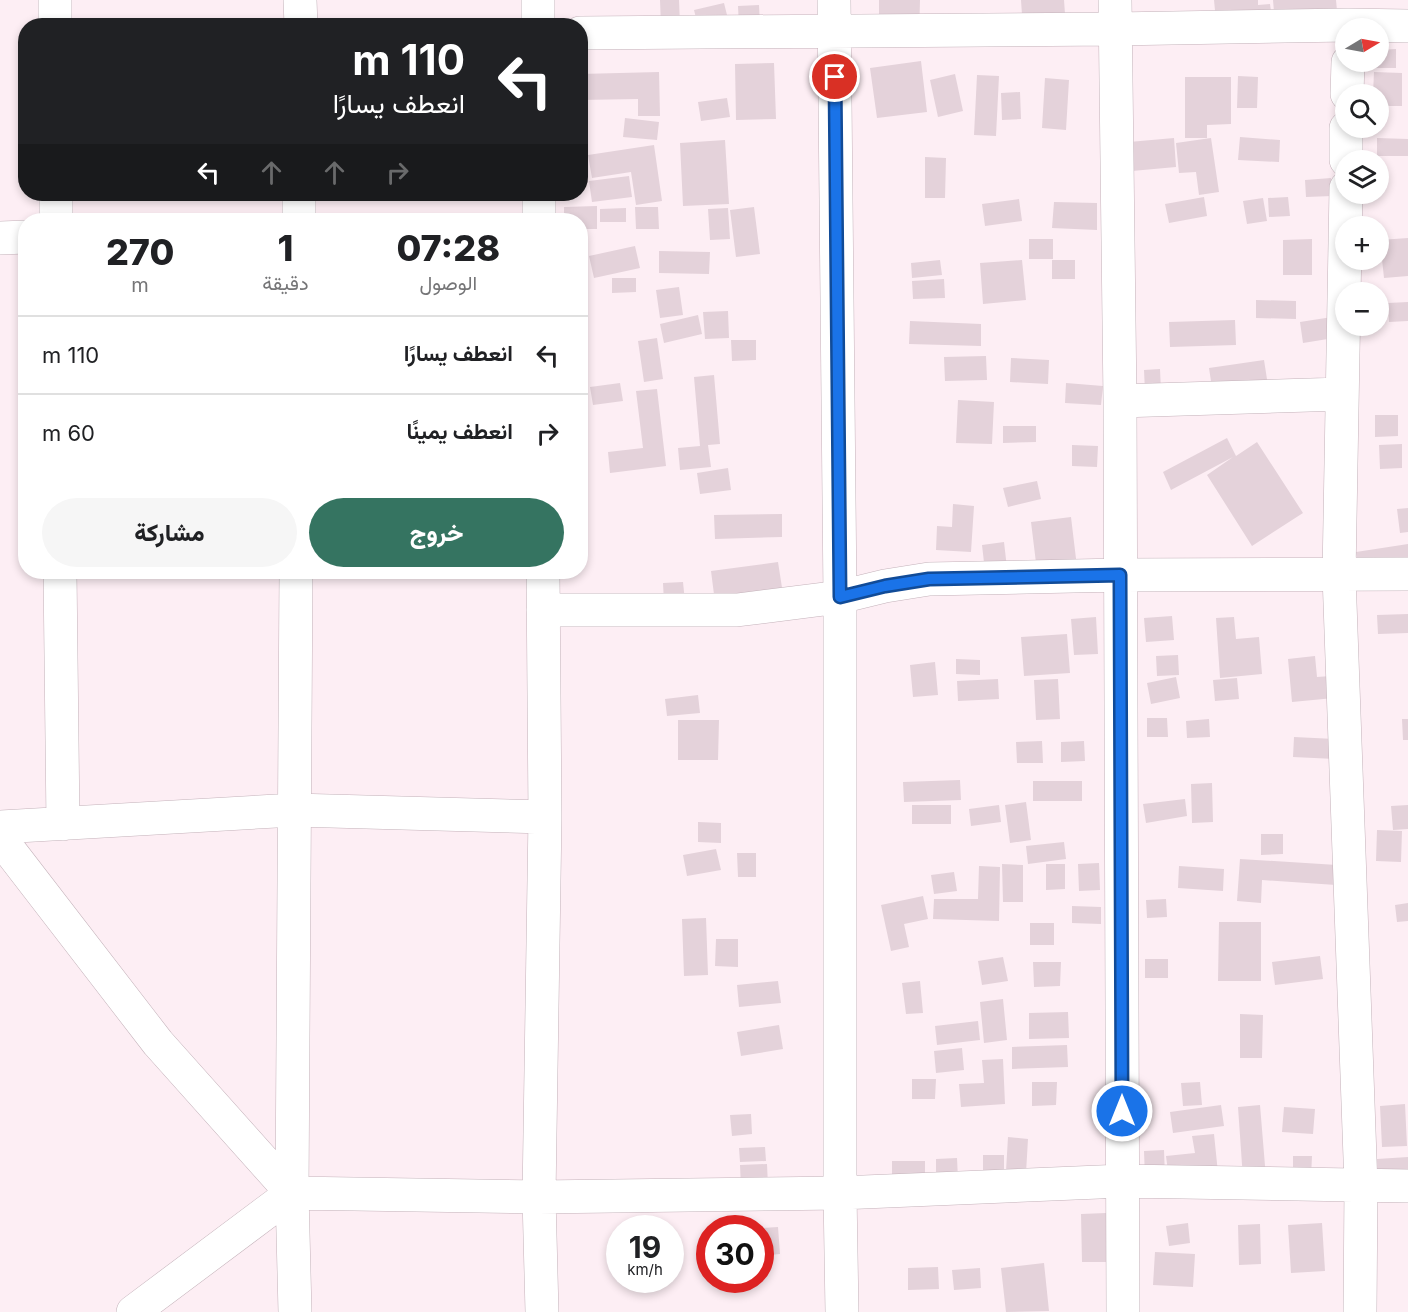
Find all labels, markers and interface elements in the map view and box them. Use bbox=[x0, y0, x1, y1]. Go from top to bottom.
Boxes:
north arrow bbox=[1335, 18, 1389, 72]
map controls bbox=[1335, 18, 1389, 336]
text: 110 m bbox=[352, 34, 465, 85]
icon: left bbox=[486, 42, 564, 120]
pin bbox=[809, 51, 860, 102]
icon: arrive bbox=[818, 60, 851, 93]
button: search bbox=[1335, 84, 1389, 138]
text: انعطف يسارًا bbox=[333, 87, 465, 120]
button: layers bbox=[1335, 150, 1389, 204]
icon: left bbox=[192, 156, 225, 189]
icon: ahead bbox=[255, 156, 288, 189]
icon: ahead bbox=[318, 156, 351, 189]
icon: right bbox=[381, 156, 414, 189]
button: + bbox=[1335, 216, 1389, 270]
text: 1 bbox=[277, 226, 293, 270]
text: 07:28 bbox=[396, 226, 500, 270]
text: 270 bbox=[106, 230, 174, 274]
text: دقيقة bbox=[262, 271, 309, 295]
text: الوصول bbox=[419, 271, 477, 295]
text: m bbox=[131, 273, 149, 297]
button: − bbox=[1335, 282, 1389, 336]
icon: left bbox=[531, 339, 564, 372]
text: انعطف يسارًا bbox=[404, 340, 513, 366]
text: 110 m bbox=[42, 342, 99, 368]
icon: right bbox=[531, 417, 564, 450]
text: انعطف يمينًا bbox=[406, 418, 513, 444]
text: 60 m bbox=[42, 420, 95, 446]
button: مشاركة bbox=[42, 498, 297, 567]
button: خروج bbox=[309, 498, 564, 567]
position arrow bbox=[1090, 1079, 1154, 1143]
speed limit sign: 30 bbox=[696, 1215, 774, 1293]
text: 19 bbox=[629, 1229, 661, 1265]
text: km/h bbox=[627, 1260, 663, 1279]

